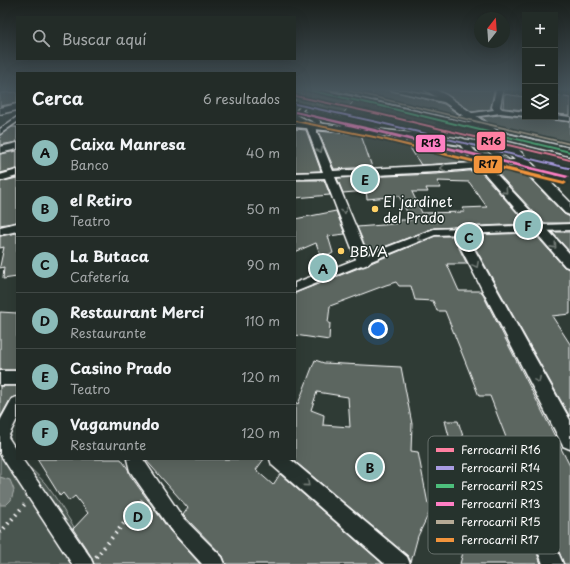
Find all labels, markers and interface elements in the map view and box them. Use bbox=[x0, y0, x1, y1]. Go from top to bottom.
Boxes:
north arrow bbox=[474, 12, 510, 48]
map controls bbox=[522, 12, 558, 120]
button: + bbox=[522, 12, 558, 48]
search box bbox=[16, 16, 296, 60]
icon: search bbox=[30, 27, 52, 49]
text: Buscar aquí bbox=[62, 27, 146, 50]
button: − bbox=[522, 48, 558, 84]
button: layers bbox=[522, 84, 558, 120]
text: Cerca bbox=[32, 85, 83, 111]
text: 6 resultados bbox=[203, 89, 280, 108]
line badge: R16 bbox=[476, 131, 506, 151]
text: Caixa Manresa bbox=[70, 132, 186, 155]
text: R16 bbox=[481, 132, 502, 149]
line badge: R13 bbox=[415, 134, 446, 153]
text: R13 bbox=[421, 134, 441, 151]
text: A bbox=[40, 143, 50, 162]
text: 40 m bbox=[246, 143, 280, 162]
one-way arrow bbox=[315, 146, 323, 154]
text: Banco bbox=[70, 155, 109, 174]
line badge: R17 bbox=[473, 155, 503, 174]
text: R17 bbox=[479, 155, 498, 172]
one-way arrow bbox=[439, 163, 446, 172]
pin: E bbox=[352, 164, 378, 194]
one-way arrow bbox=[500, 186, 508, 194]
text: el Retiro bbox=[70, 188, 132, 211]
place label: El jardinet del Prado bbox=[383, 191, 453, 228]
text: B bbox=[41, 199, 49, 218]
text: 50 m bbox=[246, 199, 280, 218]
marker: El jardinet del Prado bbox=[370, 204, 380, 214]
one-way arrow bbox=[340, 208, 348, 215]
pin: F bbox=[515, 210, 541, 240]
text: Teatro bbox=[70, 211, 110, 230]
pin: C bbox=[456, 222, 482, 252]
one-way arrow bbox=[417, 233, 424, 241]
place label: BBVA bbox=[349, 241, 388, 262]
one-way arrow bbox=[549, 241, 556, 248]
text: La Butaca bbox=[70, 244, 149, 267]
marker: BBVA bbox=[336, 246, 346, 256]
pin: A bbox=[310, 253, 336, 283]
text: C bbox=[40, 255, 50, 274]
text: 90 m bbox=[247, 255, 280, 274]
one-way arrow bbox=[472, 261, 479, 268]
text: Cafetería bbox=[70, 267, 129, 286]
text: Restaurant Merci bbox=[70, 300, 204, 323]
text: D bbox=[40, 311, 50, 330]
text: 110 m bbox=[245, 311, 280, 330]
your location bbox=[368, 319, 388, 339]
text: Restaurante bbox=[70, 323, 146, 342]
text: Casino Prado bbox=[70, 356, 171, 379]
text: E bbox=[41, 367, 49, 386]
text: 120 m bbox=[241, 367, 280, 386]
one-way arrow bbox=[533, 375, 541, 383]
text: Teatro bbox=[70, 379, 110, 398]
text: Vagamundo bbox=[70, 412, 159, 435]
text: F bbox=[41, 423, 49, 442]
text: 120 m bbox=[241, 423, 280, 442]
text: Restaurante bbox=[70, 435, 146, 454]
legend bbox=[428, 436, 560, 554]
text: Ferrocarril R16 bbox=[461, 441, 541, 458]
pin: B bbox=[357, 452, 383, 482]
text: Ferrocarril R14 bbox=[461, 459, 540, 476]
text: Ferrocarril R2S bbox=[461, 477, 543, 494]
one-way arrow bbox=[303, 480, 310, 487]
text: Ferrocarril R13 bbox=[461, 495, 540, 512]
pin: D bbox=[125, 501, 151, 531]
text: Ferrocarril R15 bbox=[461, 513, 541, 530]
text: Ferrocarril R17 bbox=[461, 531, 539, 548]

